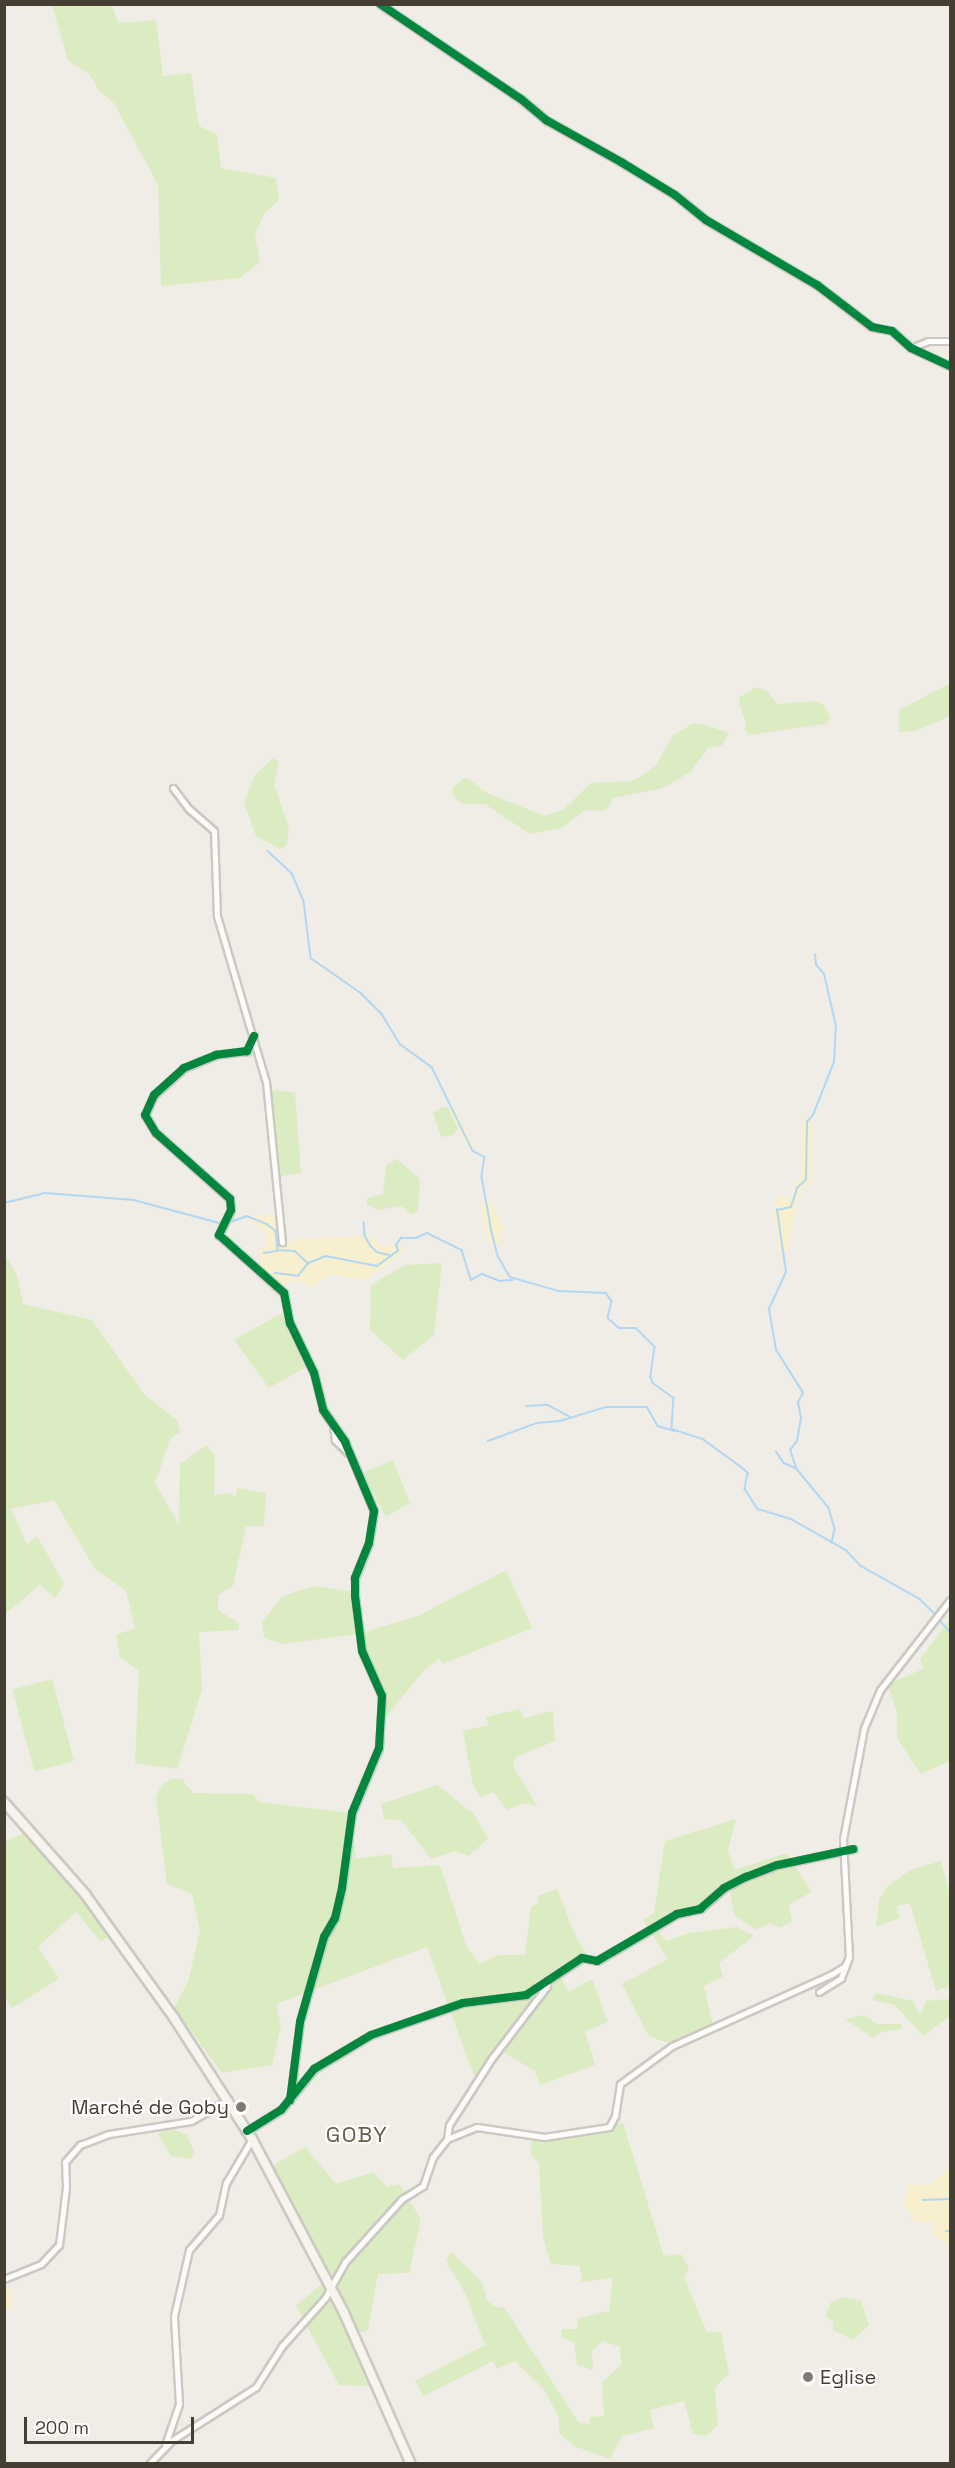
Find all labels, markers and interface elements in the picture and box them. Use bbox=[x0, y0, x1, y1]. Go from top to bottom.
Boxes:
place label: Marché de Goby bbox=[71, 2095, 229, 2119]
marker: Marché de Goby bbox=[234, 2100, 248, 2114]
district label: GOBY bbox=[326, 2122, 388, 2148]
place label: Eglise bbox=[820, 2365, 876, 2389]
marker: Eglise bbox=[801, 2370, 815, 2384]
scale bar bbox=[27, 2405, 196, 2443]
text: 200 m bbox=[35, 2416, 89, 2439]

